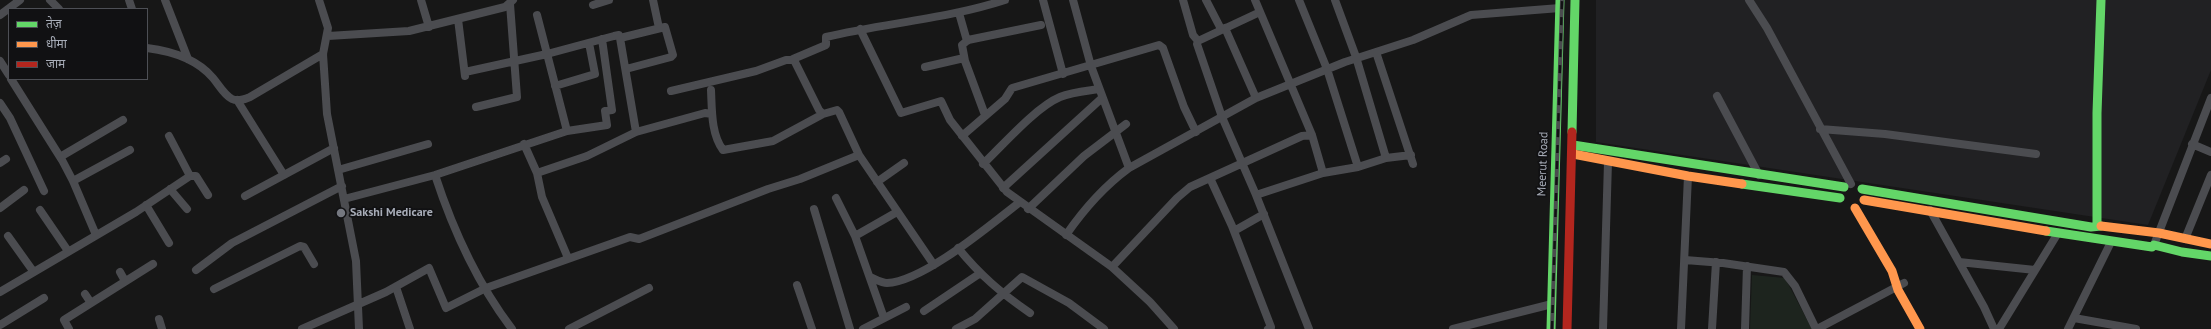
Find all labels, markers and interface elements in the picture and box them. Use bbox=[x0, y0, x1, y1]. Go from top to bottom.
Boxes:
legend bbox=[8, 8, 148, 80]
text: तेज़ bbox=[46, 16, 62, 31]
text: धीमा bbox=[46, 36, 67, 51]
text: जाम bbox=[46, 56, 65, 71]
street label: Meerut Road bbox=[1535, 131, 1551, 197]
place label: Sakshi Medicare bbox=[350, 206, 433, 220]
marker: Sakshi Medicare bbox=[335, 207, 347, 219]

